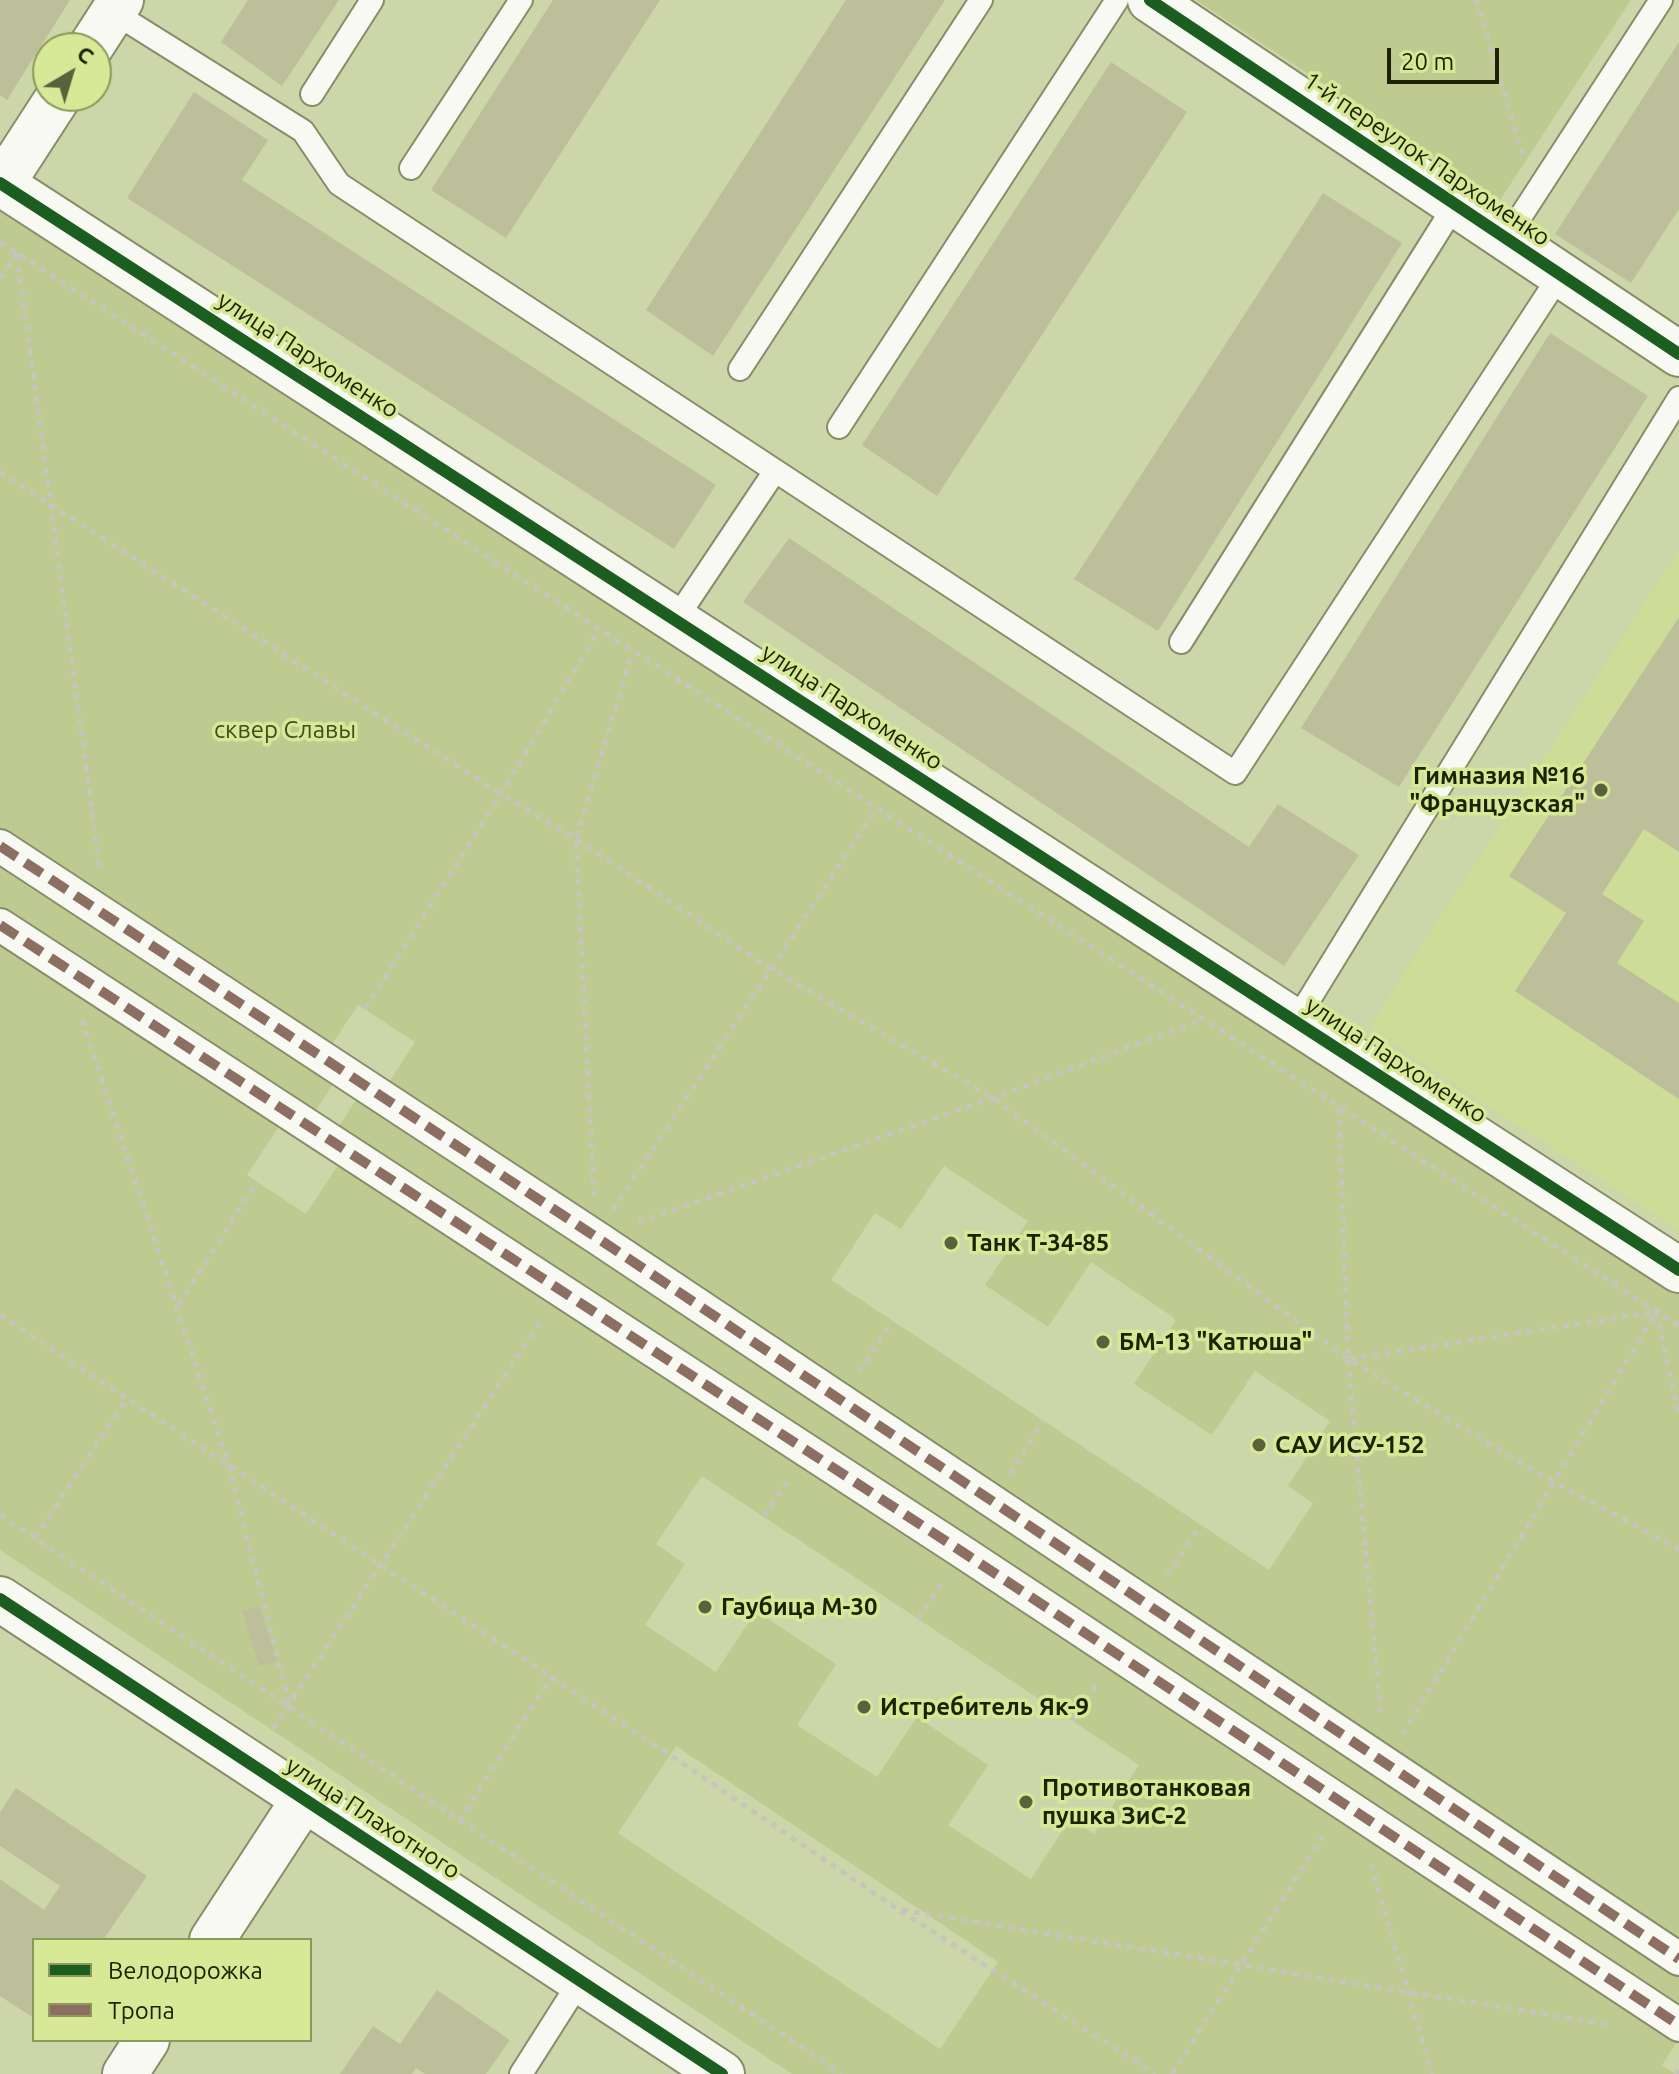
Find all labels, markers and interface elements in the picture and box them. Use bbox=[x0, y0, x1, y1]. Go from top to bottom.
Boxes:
north arrow bbox=[32, 32, 112, 112]
scale bar bbox=[1391, 32, 1503, 82]
text: С bbox=[73, 40, 99, 68]
text: 20 m bbox=[1401, 48, 1454, 75]
street label: 1-й переулок Пархоменко bbox=[1298, 66, 1556, 252]
street label: улица Пархоменко bbox=[212, 286, 404, 424]
street label: улица Пархоменко bbox=[756, 638, 948, 776]
park label: сквер Славы bbox=[214, 716, 356, 744]
place label: Гимназия №16 "Французская" bbox=[1409, 762, 1585, 818]
marker: Гимназия №16 "Французская" bbox=[1592, 781, 1610, 799]
street label: улица Пархоменко bbox=[1300, 991, 1492, 1129]
place label: Танк Т-34-85 bbox=[967, 1229, 1109, 1257]
marker: Танк Т-34-85 bbox=[942, 1234, 960, 1252]
place label: БМ-13 "Катюша" bbox=[1119, 1328, 1312, 1356]
marker: БМ-13 "Катюша" bbox=[1094, 1333, 1112, 1351]
place label: САУ ИСУ-152 bbox=[1275, 1431, 1425, 1459]
marker: САУ ИСУ-152 bbox=[1250, 1436, 1268, 1454]
place label: Гаубица М-30 bbox=[721, 1593, 877, 1621]
marker: Гаубица М-30 bbox=[696, 1598, 714, 1616]
place label: Истребитель Як-9 bbox=[880, 1693, 1089, 1721]
marker: Истребитель Як-9 bbox=[855, 1698, 873, 1716]
street label: улица Плахотного bbox=[280, 1751, 466, 1885]
place label: Противотанковая пушка ЗиС-2 bbox=[1042, 1774, 1251, 1830]
marker: Противотанковая пушка ЗиС-2 bbox=[1017, 1793, 1035, 1811]
legend bbox=[32, 1938, 312, 2042]
text: Велодорожка bbox=[108, 1957, 263, 1984]
text: Тропа bbox=[108, 1997, 175, 2024]

